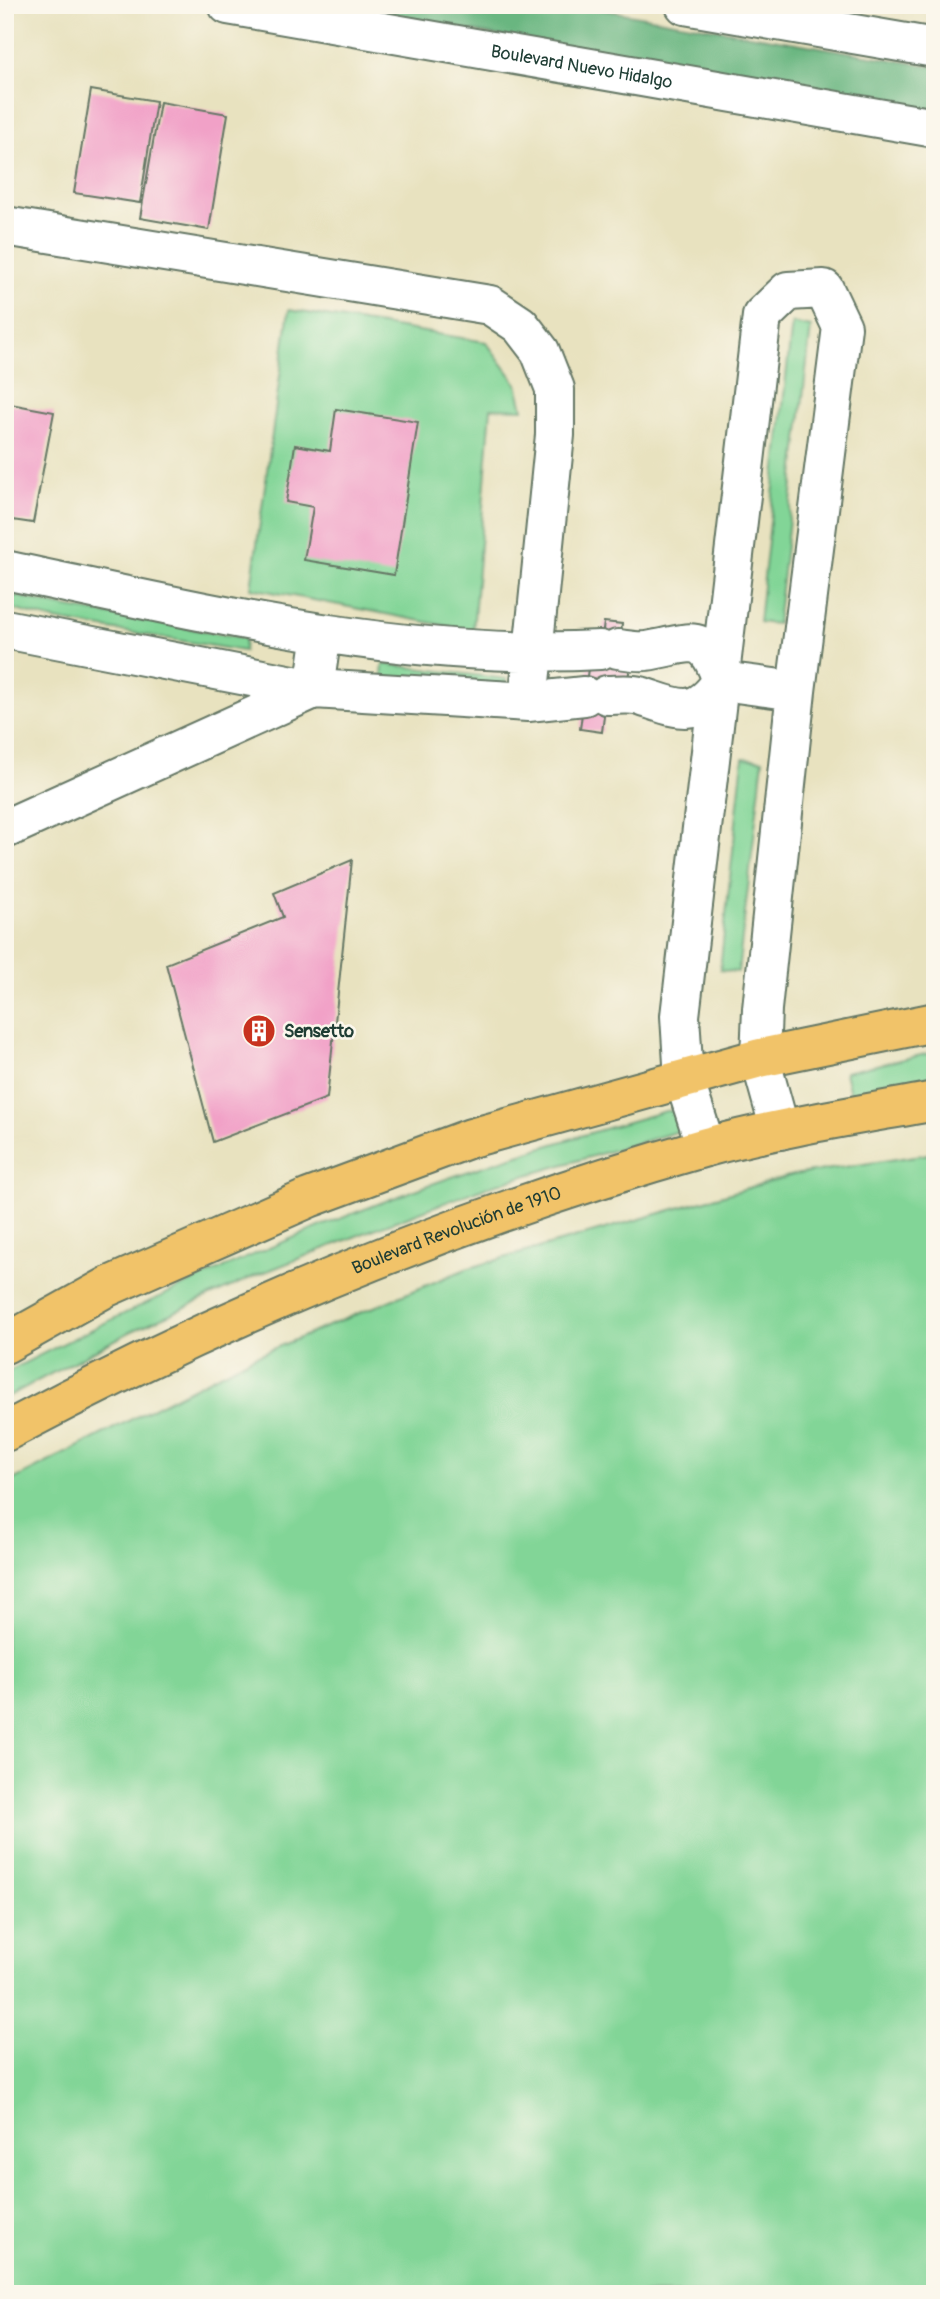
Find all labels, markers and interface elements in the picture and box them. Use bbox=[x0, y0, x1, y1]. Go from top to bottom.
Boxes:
street label: Boulevard Nuevo Hidalgo bbox=[489, 39, 675, 94]
building icon: Sensetto bbox=[240, 1012, 278, 1050]
place label: Sensetto bbox=[284, 1020, 354, 1043]
street label: Boulevard Revolución de 1910 bbox=[348, 1181, 564, 1280]

